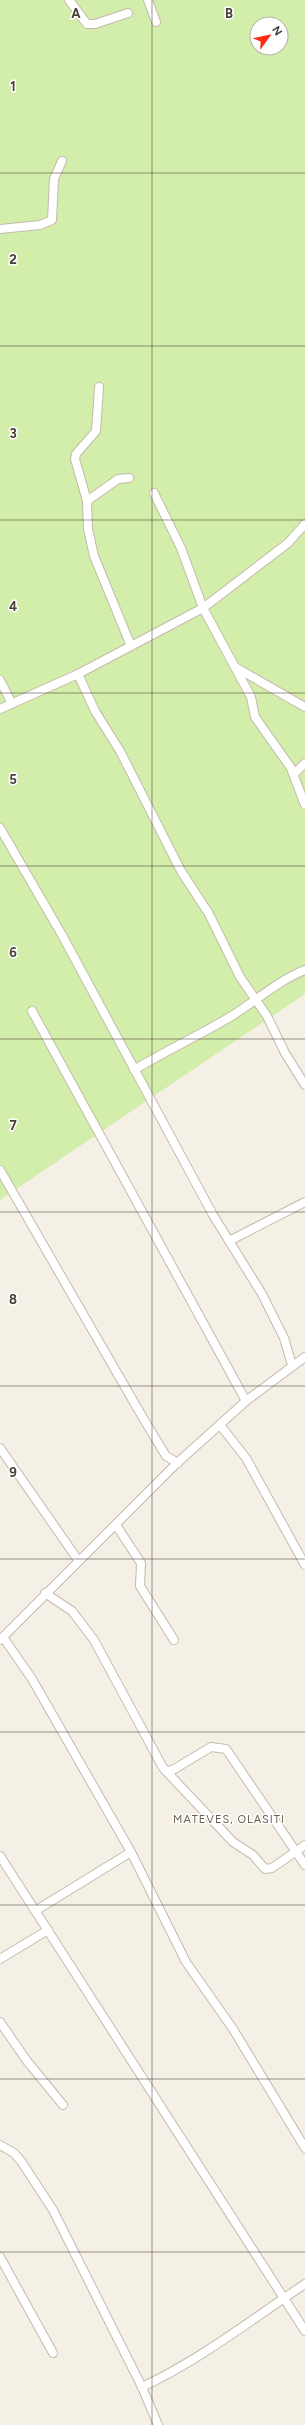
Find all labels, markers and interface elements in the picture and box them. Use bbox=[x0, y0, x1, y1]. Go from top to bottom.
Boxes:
text: A bbox=[71, 6, 81, 21]
text: B bbox=[225, 6, 233, 21]
north arrow bbox=[249, 16, 289, 56]
text: N bbox=[269, 24, 285, 38]
text: 1 bbox=[10, 79, 16, 94]
text: 2 bbox=[9, 252, 17, 267]
text: 3 bbox=[9, 426, 17, 441]
text: 4 bbox=[9, 599, 17, 614]
text: 5 bbox=[9, 772, 17, 787]
text: 6 bbox=[9, 945, 17, 960]
text: 7 bbox=[9, 1118, 17, 1133]
text: 8 bbox=[9, 1292, 17, 1307]
text: 9 bbox=[9, 1465, 17, 1480]
district label: MATEVES, OLASITI bbox=[173, 1813, 285, 1826]

